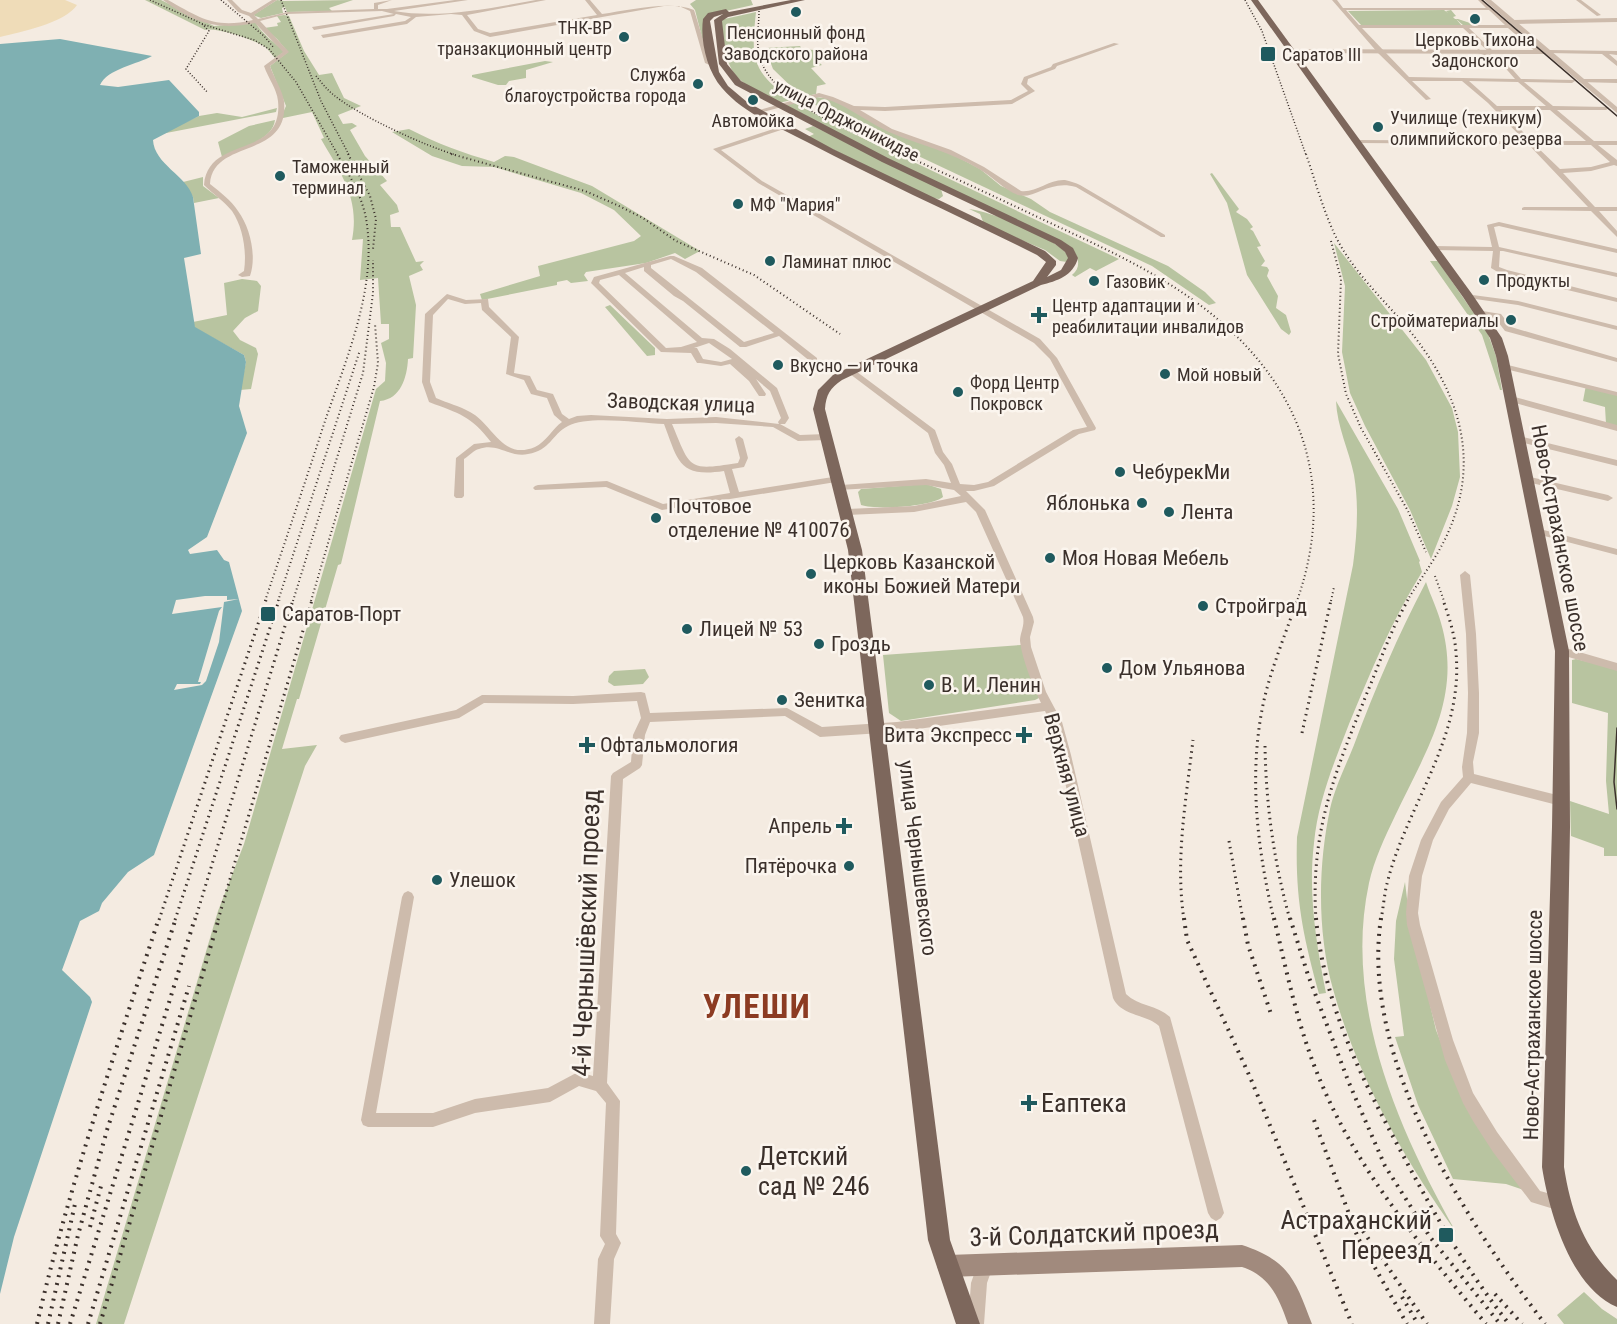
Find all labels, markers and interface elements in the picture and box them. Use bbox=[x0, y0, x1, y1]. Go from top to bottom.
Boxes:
marker: Пенсионный фонд Заводского района bbox=[789, 5, 803, 19]
marker: Церковь Тихона Задонского bbox=[1468, 12, 1482, 26]
place label: ТНК-BP транзакционный центр bbox=[437, 17, 612, 59]
place label: Пенсионный фонд Заводского района bbox=[724, 22, 868, 64]
place label: Церковь Тихона Задонского bbox=[1415, 29, 1535, 71]
marker: ТНК-BP транзакционный центр bbox=[617, 30, 631, 44]
place label: Саратов III bbox=[1282, 44, 1361, 65]
marker: Саратов III bbox=[1259, 45, 1277, 63]
place label: Служба благоустройства города bbox=[505, 64, 686, 106]
street label: улица Орджоникидзе bbox=[771, 74, 923, 166]
marker: Служба благоустройства города bbox=[691, 77, 705, 91]
marker: Автомойка bbox=[746, 93, 760, 107]
place label: Училище (техникум) олимпийского резерва bbox=[1390, 107, 1562, 149]
place label: Автомойка bbox=[712, 110, 794, 131]
marker: Училище (техникум) олимпийского резерва bbox=[1371, 120, 1385, 134]
place label: Таможенный терминал bbox=[292, 156, 389, 198]
marker: Таможенный терминал bbox=[273, 169, 287, 183]
place label: МФ "Мария" bbox=[750, 194, 840, 215]
marker: МФ "Мария" bbox=[731, 197, 745, 211]
place label: Ламинат плюс bbox=[782, 251, 891, 272]
marker: Ламинат плюс bbox=[763, 254, 777, 268]
place label: Продукты bbox=[1496, 270, 1570, 291]
place label: Газовик bbox=[1106, 271, 1166, 292]
marker: Продукты bbox=[1477, 273, 1491, 287]
marker: Газовик bbox=[1087, 274, 1101, 288]
place label: Центр адаптации и реабилитации инвалидов bbox=[1052, 295, 1244, 337]
marker: Центр адаптации и реабилитации инвалидов bbox=[1030, 306, 1048, 324]
place label: Стройматериалы bbox=[1370, 310, 1499, 331]
marker: Стройматериалы bbox=[1504, 313, 1518, 327]
place label: Вкусно — и точка bbox=[790, 355, 918, 376]
marker: Вкусно — и точка bbox=[771, 358, 785, 372]
place label: Мой новый bbox=[1177, 364, 1262, 385]
marker: Мой новый bbox=[1158, 367, 1172, 381]
place label: Форд Центр Покровск bbox=[970, 372, 1059, 414]
marker: Форд Центр Покровск bbox=[951, 385, 965, 399]
street label: Заводская улица bbox=[607, 388, 755, 418]
street label: Ново-Астраханское шоссе bbox=[1526, 423, 1594, 654]
place label: ЧебурекМи bbox=[1132, 460, 1230, 484]
marker: ЧебурекМи bbox=[1113, 465, 1127, 479]
place label: Яблонька bbox=[1046, 491, 1130, 515]
place label: Почтовое отделение № 410076 bbox=[668, 494, 850, 542]
marker: Яблонька bbox=[1135, 496, 1149, 510]
place label: Лента bbox=[1181, 500, 1233, 524]
marker: Лента bbox=[1162, 505, 1176, 519]
marker: Почтовое отделение № 410076 bbox=[649, 511, 663, 525]
place label: Моя Новая Мебель bbox=[1062, 546, 1229, 570]
place label: Церковь Казанской иконы Божией Матери bbox=[823, 550, 1021, 598]
marker: Моя Новая Мебель bbox=[1043, 551, 1057, 565]
marker: Церковь Казанской иконы Божией Матери bbox=[804, 567, 818, 581]
place label: Стройград bbox=[1215, 594, 1307, 618]
marker: Стройград bbox=[1196, 599, 1210, 613]
place label: Саратов-Порт bbox=[282, 602, 401, 626]
marker: Саратов-Порт bbox=[259, 605, 277, 623]
place label: Лицей № 53 bbox=[699, 617, 803, 641]
marker: Лицей № 53 bbox=[680, 622, 694, 636]
place label: Гроздь bbox=[831, 632, 891, 656]
marker: Гроздь bbox=[812, 637, 826, 651]
place label: Дом Ульянова bbox=[1119, 656, 1245, 680]
marker: Дом Ульянова bbox=[1100, 661, 1114, 675]
place label: В. И. Ленин bbox=[941, 673, 1041, 697]
marker: В. И. Ленин bbox=[922, 678, 936, 692]
place label: Зенитка bbox=[794, 688, 865, 712]
marker: Зенитка bbox=[775, 693, 789, 707]
street label: Верхняя улица bbox=[1039, 710, 1095, 840]
place label: Вита Экспресс bbox=[884, 723, 1012, 747]
marker: Вита Экспресс bbox=[1017, 728, 1031, 742]
place label: Офтальмология bbox=[600, 733, 738, 757]
marker: Офтальмология bbox=[578, 736, 596, 754]
street label: улица Чернышевского bbox=[894, 759, 942, 957]
street label: 4-й Чернышёвский проезд bbox=[566, 789, 606, 1077]
place label: Апрель bbox=[768, 814, 832, 838]
marker: Апрель bbox=[837, 819, 851, 833]
place label: Пятёрочка bbox=[745, 854, 837, 878]
marker: Пятёрочка bbox=[842, 859, 856, 873]
place label: Улешок bbox=[449, 868, 516, 892]
marker: Улешок bbox=[430, 873, 444, 887]
street label: Ново-Астраханское шоссе bbox=[1519, 909, 1547, 1140]
district label: УЛЕШИ bbox=[703, 987, 811, 1026]
place label: Еаптека bbox=[1041, 1088, 1127, 1118]
marker: Еаптека bbox=[1022, 1096, 1036, 1110]
place label: Детский сад № 246 bbox=[758, 1141, 870, 1201]
marker: Детский сад № 246 bbox=[739, 1164, 753, 1178]
place label: Астраханский Переезд bbox=[1281, 1205, 1432, 1265]
street label: 3-й Солдатский проезд bbox=[969, 1214, 1219, 1252]
marker: Астраханский Переезд bbox=[1437, 1226, 1455, 1244]

